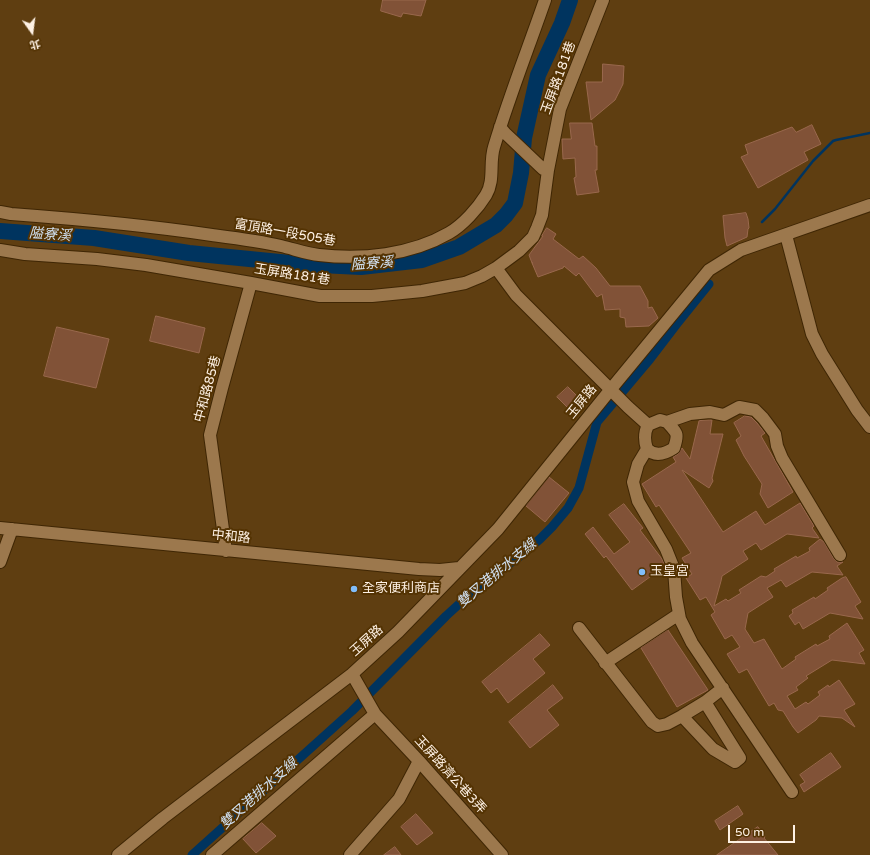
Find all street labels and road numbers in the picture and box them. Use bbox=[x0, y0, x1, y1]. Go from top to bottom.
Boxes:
street label: 玉屏路181巷 bbox=[539, 39, 579, 117]
street label: 富頂路一段505巷 bbox=[233, 216, 337, 250]
street label: 玉屏路181巷 bbox=[253, 261, 331, 289]
street label: 中和路85巷 bbox=[192, 354, 224, 424]
street label: 玉屏路 bbox=[564, 382, 600, 422]
street label: 中和路 bbox=[211, 527, 251, 547]
street label: 玉屏路 bbox=[347, 622, 387, 660]
street label: 玉屏路濟公巷3弄 bbox=[411, 733, 489, 817]

